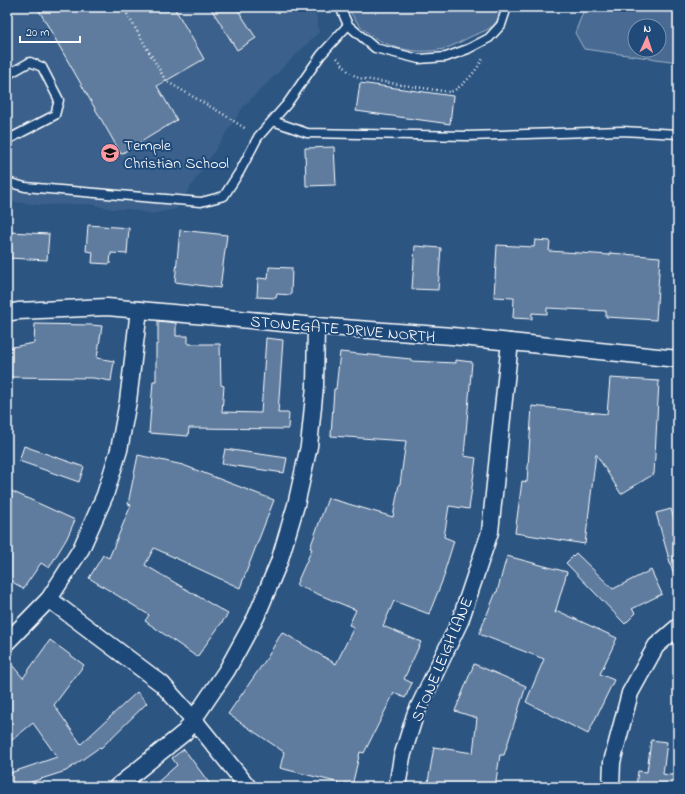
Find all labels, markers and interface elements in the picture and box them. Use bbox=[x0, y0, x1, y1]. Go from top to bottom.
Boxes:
scale bar bbox=[20, 18, 80, 44]
north arrow bbox=[627, 18, 667, 58]
text: N bbox=[643, 21, 652, 37]
text: 20 m bbox=[26, 24, 49, 42]
place label: Temple Christian School bbox=[124, 134, 229, 176]
school or university icon: Temple Christian School bbox=[99, 142, 121, 164]
street label: STONEGATE DRIVE NORTH bbox=[249, 310, 436, 350]
street label: STONE LEIGH LANE bbox=[406, 594, 480, 726]

